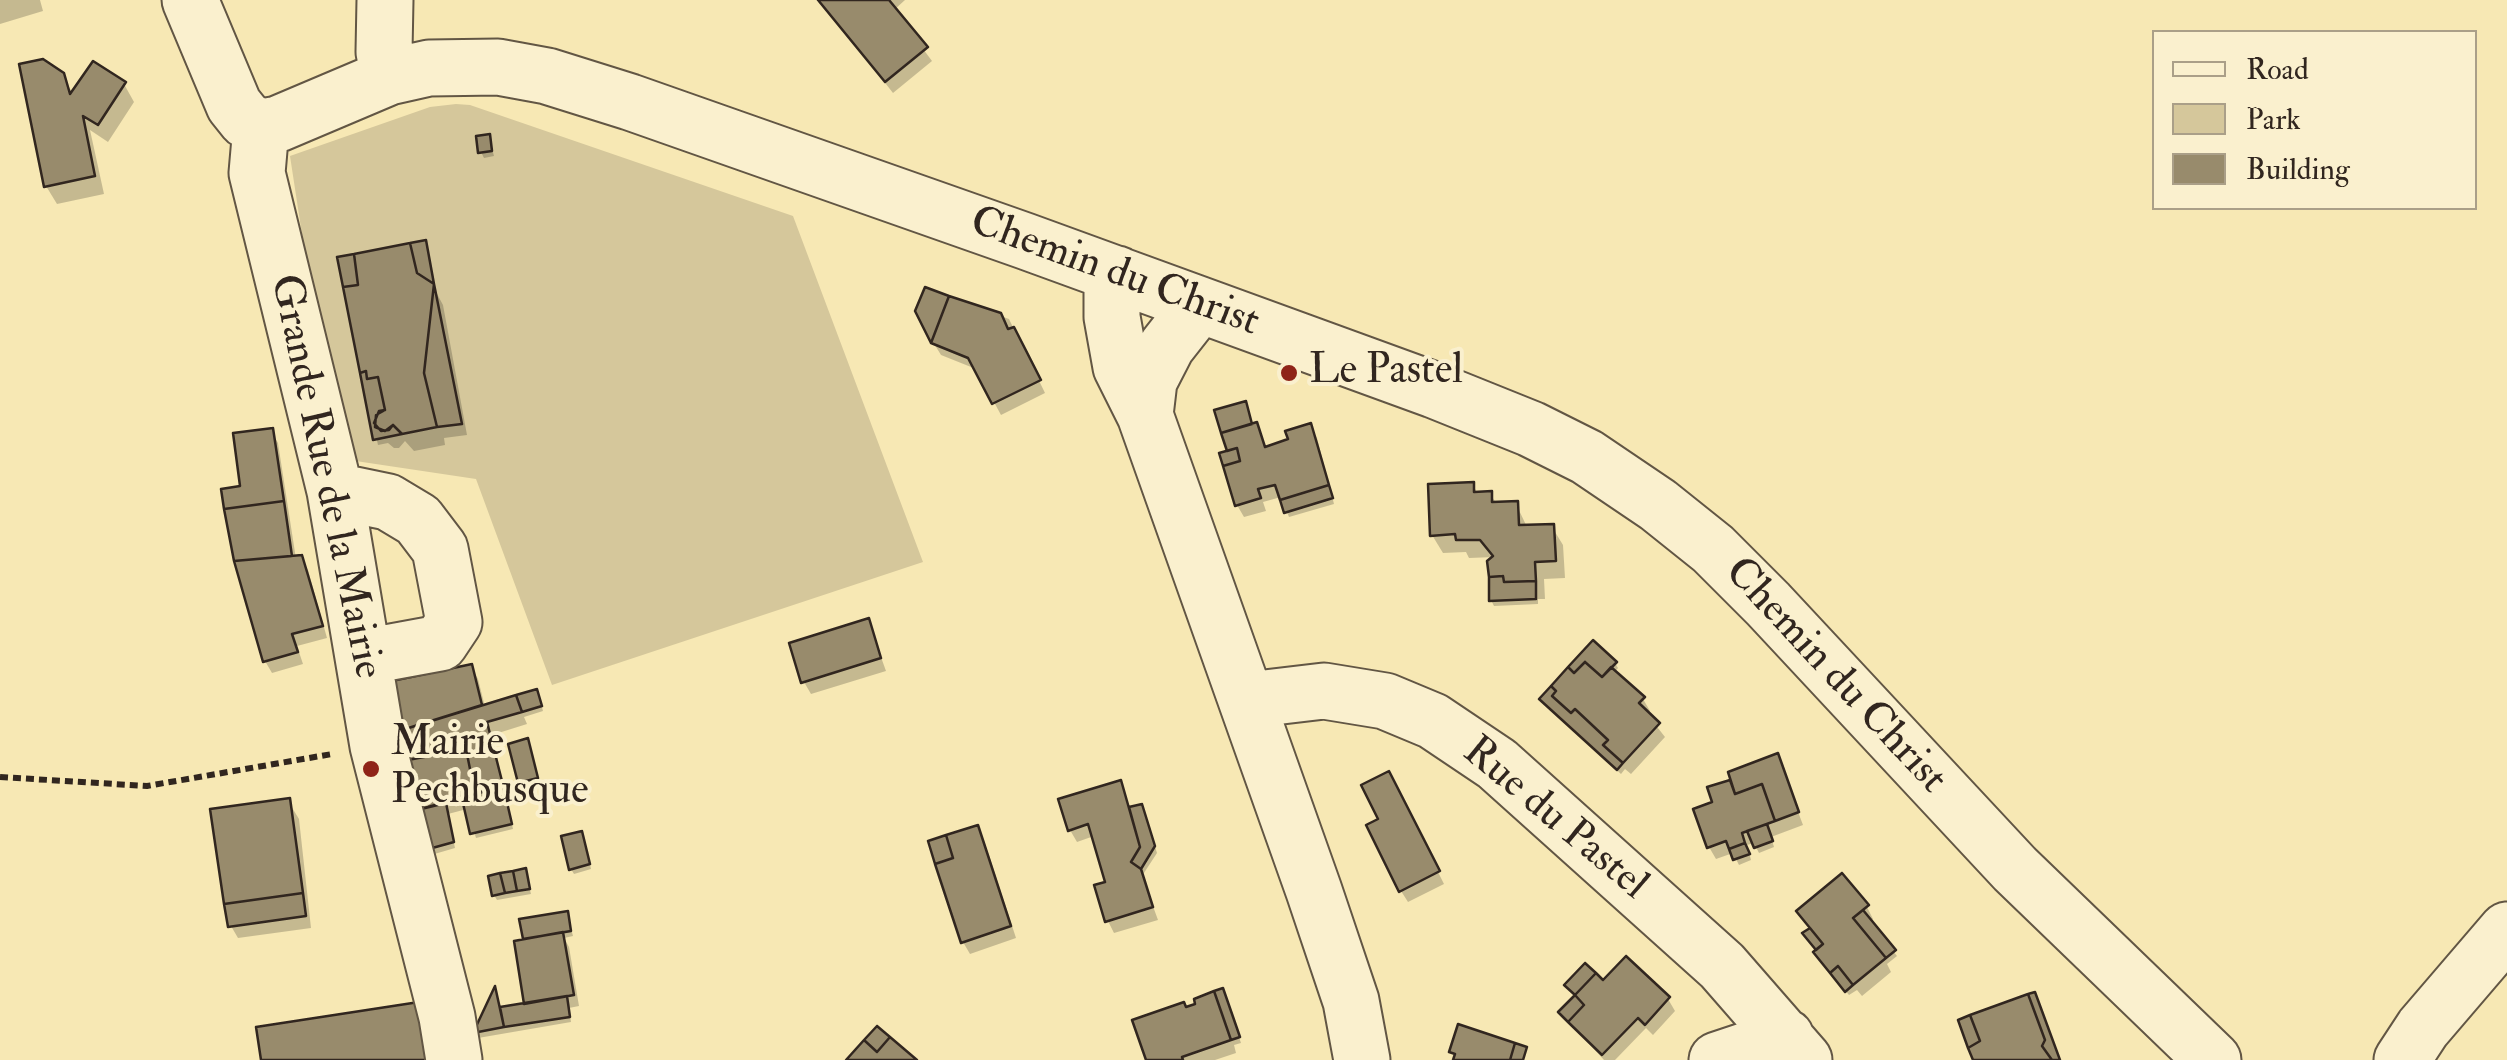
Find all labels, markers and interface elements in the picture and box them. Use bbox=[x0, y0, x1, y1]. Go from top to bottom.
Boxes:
legend bbox=[2152, 30, 2477, 210]
text: Road bbox=[2246, 51, 2309, 88]
text: Park bbox=[2246, 101, 2301, 138]
text: Building bbox=[2246, 151, 2350, 188]
street label: Chemin du Christ bbox=[963, 198, 1265, 350]
street label: Grande Rue de la Mairie bbox=[257, 270, 391, 684]
place label: Le Pastel bbox=[1309, 348, 1463, 398]
marker: Le Pastel bbox=[1278, 362, 1300, 384]
street label: Chemin du Christ bbox=[1712, 549, 1956, 805]
place label: Mairie Pechbusque bbox=[391, 720, 589, 818]
street label: Rue du Pastel bbox=[1451, 728, 1657, 912]
marker: Mairie Pechbusque bbox=[360, 758, 382, 780]

